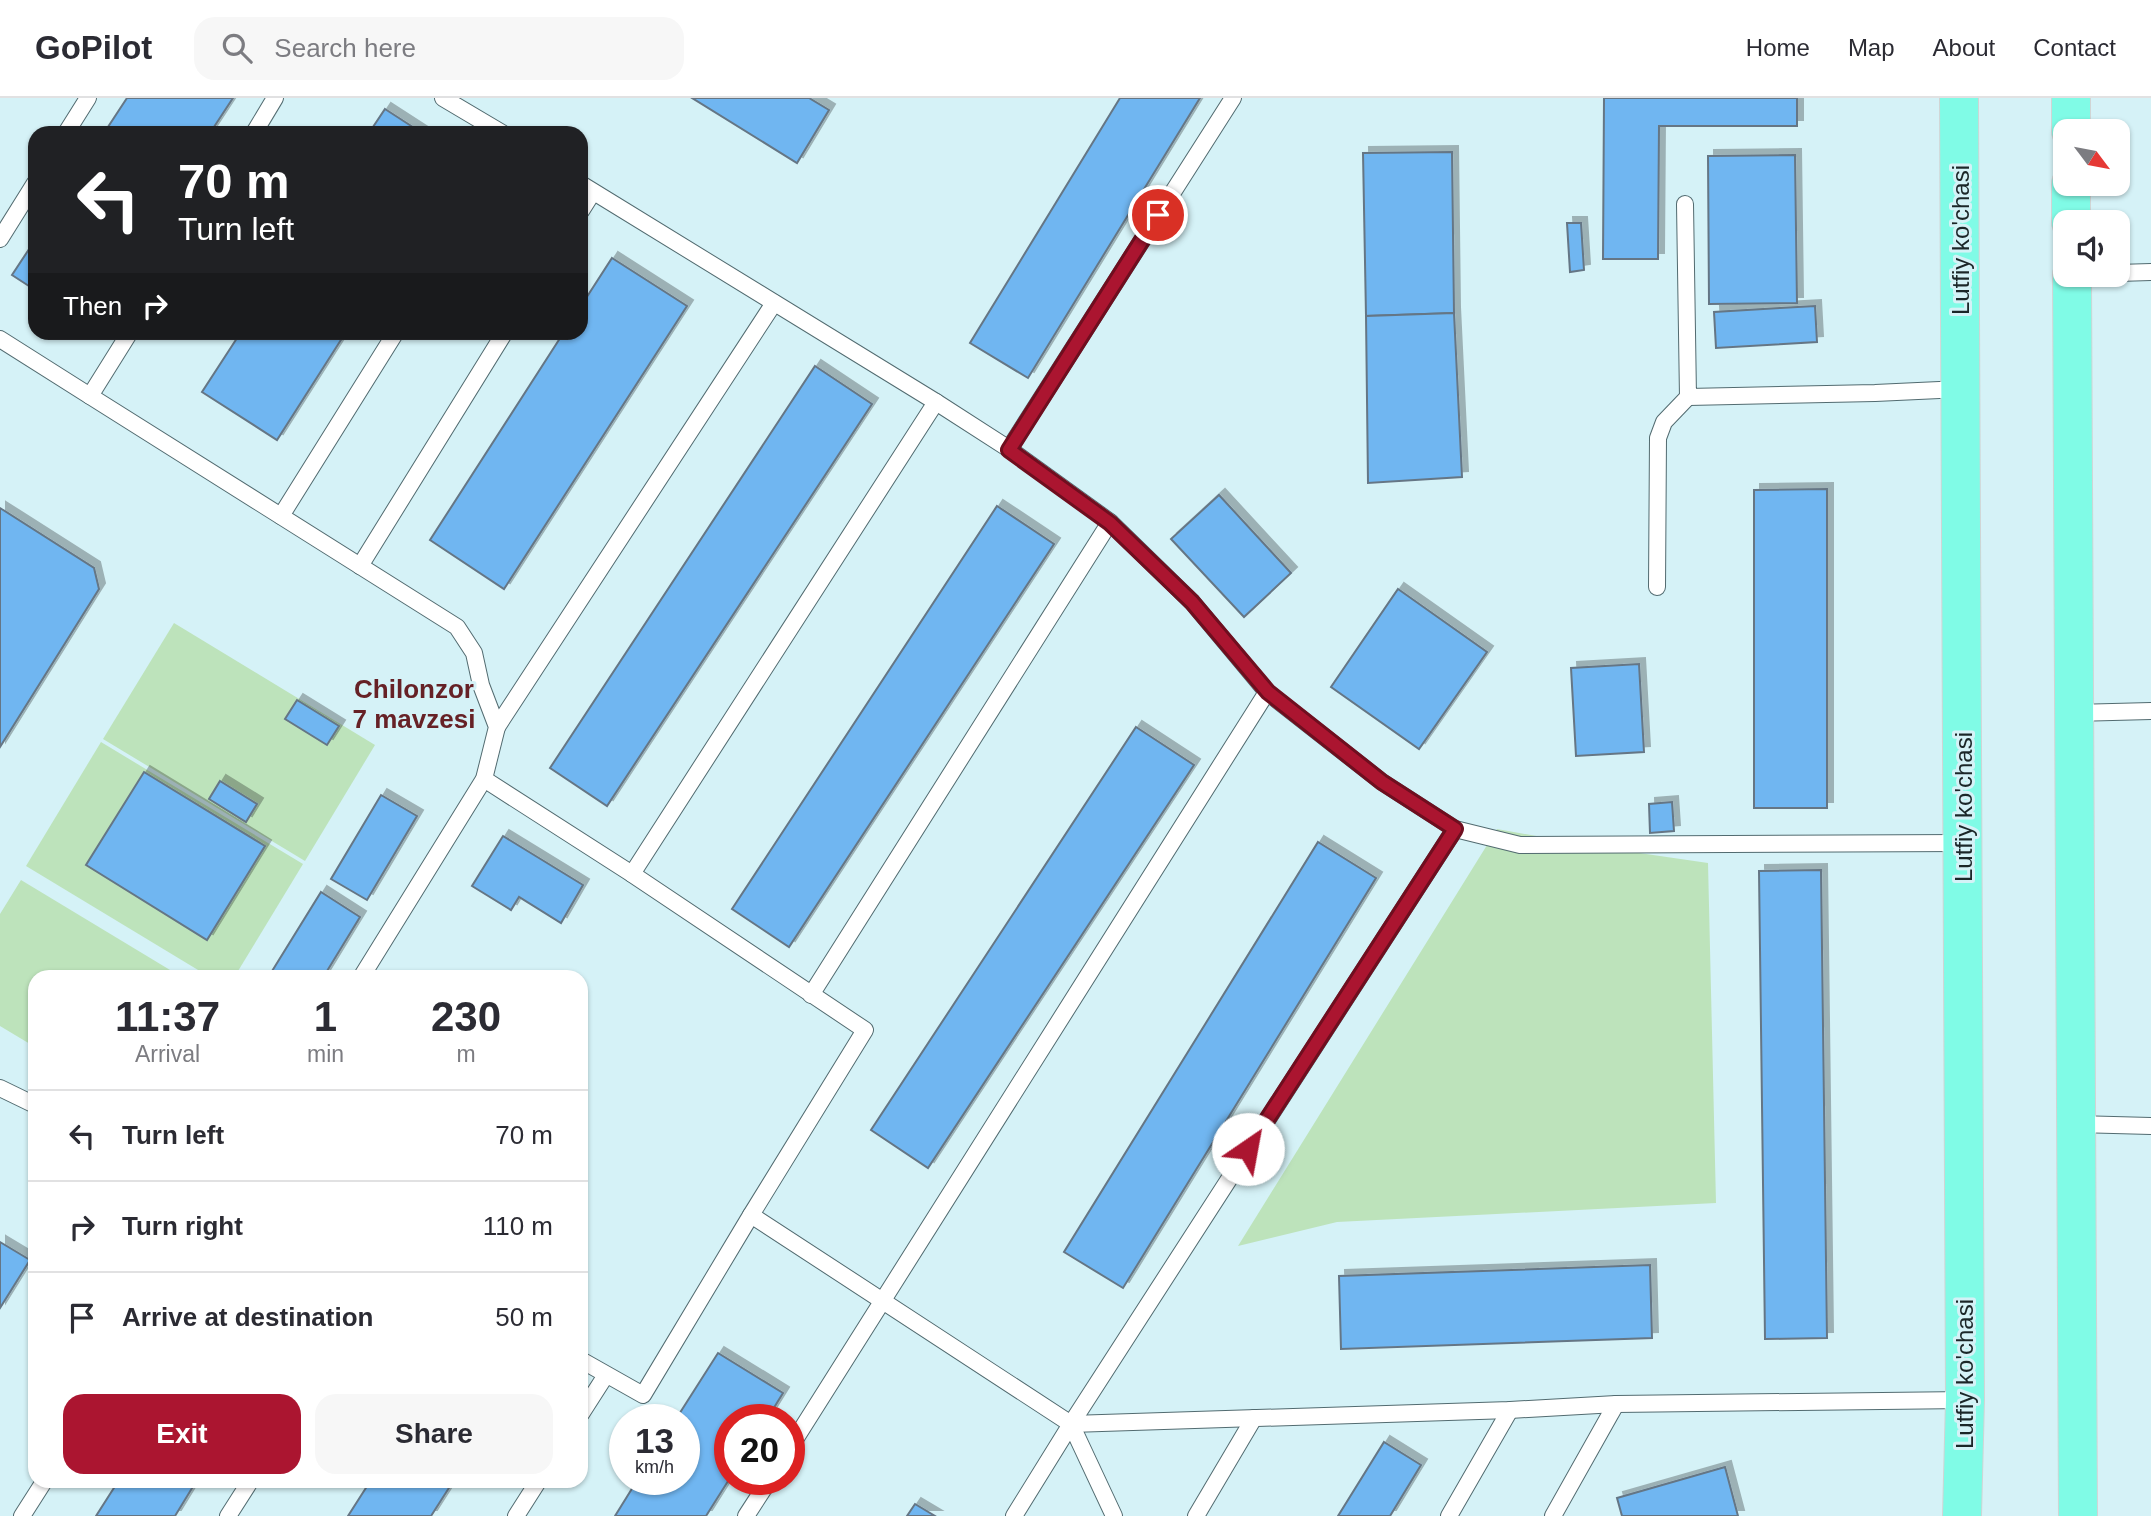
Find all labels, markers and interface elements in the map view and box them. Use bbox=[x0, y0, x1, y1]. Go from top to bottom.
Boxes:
search box bbox=[194, 17, 684, 80]
text: GoPilot bbox=[35, 29, 152, 66]
icon: search bbox=[218, 29, 256, 67]
text: Search here bbox=[274, 33, 416, 63]
text: Home bbox=[1746, 34, 1810, 61]
text: Map bbox=[1848, 34, 1895, 61]
text: About bbox=[1933, 34, 1995, 61]
text: Contact bbox=[2033, 34, 2116, 61]
north arrow bbox=[2053, 119, 2130, 196]
map controls bbox=[2053, 119, 2130, 287]
icon: left bbox=[63, 154, 154, 245]
text: 70 m bbox=[178, 154, 290, 208]
street label: Lutfiy ko'chasi bbox=[1947, 165, 1974, 315]
pin bbox=[1128, 185, 1188, 245]
icon: arrive bbox=[1139, 196, 1177, 234]
button: sound bbox=[2053, 210, 2130, 287]
text: Turn left bbox=[178, 211, 294, 247]
icon: right bbox=[136, 287, 174, 325]
text: Then bbox=[63, 291, 122, 321]
district label: Chilonzor 7 mavzesi bbox=[353, 674, 475, 734]
street label: Lutfiy ko'chasi bbox=[1950, 732, 1977, 882]
text: 11:37 bbox=[115, 993, 220, 1040]
text: 1 bbox=[314, 993, 337, 1040]
text: 230 bbox=[431, 993, 501, 1040]
text: Arrival bbox=[135, 1041, 200, 1067]
text: min bbox=[307, 1041, 344, 1067]
text: m bbox=[456, 1041, 476, 1067]
position arrow bbox=[1211, 1112, 1285, 1186]
icon: left bbox=[63, 1117, 101, 1155]
text: Turn left bbox=[122, 1120, 224, 1150]
text: 70 m bbox=[495, 1120, 553, 1150]
icon: right bbox=[63, 1208, 101, 1246]
text: Turn right bbox=[122, 1211, 243, 1241]
text: 110 m bbox=[483, 1211, 553, 1241]
icon: arrive bbox=[63, 1299, 101, 1337]
street label: Lutfiy ko'chasi bbox=[1951, 1299, 1978, 1449]
text: Arrive at destination bbox=[122, 1302, 373, 1332]
text: 50 m bbox=[495, 1302, 553, 1332]
button: Exit bbox=[63, 1394, 301, 1474]
button: Share bbox=[315, 1394, 553, 1474]
speed limit sign: 20 bbox=[714, 1404, 805, 1495]
text: 13 bbox=[635, 1421, 674, 1460]
text: km/h bbox=[635, 1457, 674, 1477]

